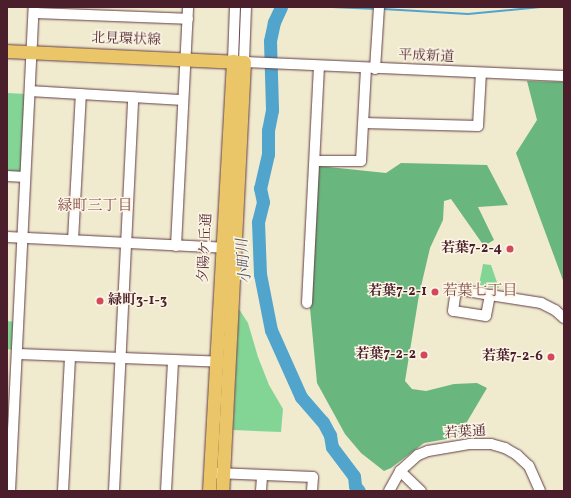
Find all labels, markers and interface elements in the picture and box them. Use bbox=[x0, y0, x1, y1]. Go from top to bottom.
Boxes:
street label: 北見環状線 bbox=[91, 30, 161, 50]
street label: 平成新道 bbox=[398, 48, 454, 66]
district label: 緑町三丁目 bbox=[58, 198, 132, 216]
street label: 夕陽ケ丘通 bbox=[196, 213, 216, 283]
water label: 小町川 bbox=[234, 238, 256, 284]
place label: 若葉7-2-4 bbox=[440, 241, 502, 257]
marker: 若葉7-2-4 bbox=[505, 244, 515, 254]
district label: 若葉七丁目 bbox=[443, 283, 517, 301]
place label: 若葉7-2-1 bbox=[368, 284, 427, 300]
marker: 若葉7-2-1 bbox=[430, 287, 440, 297]
place label: 緑町3-1-3 bbox=[108, 293, 167, 309]
marker: 緑町3-1-3 bbox=[95, 296, 105, 306]
place label: 若葉7-2-2 bbox=[355, 347, 416, 363]
place label: 若葉7-2-6 bbox=[481, 349, 543, 365]
marker: 若葉7-2-2 bbox=[419, 350, 429, 360]
marker: 若葉7-2-6 bbox=[546, 352, 556, 362]
street label: 若葉通 bbox=[443, 423, 487, 443]

